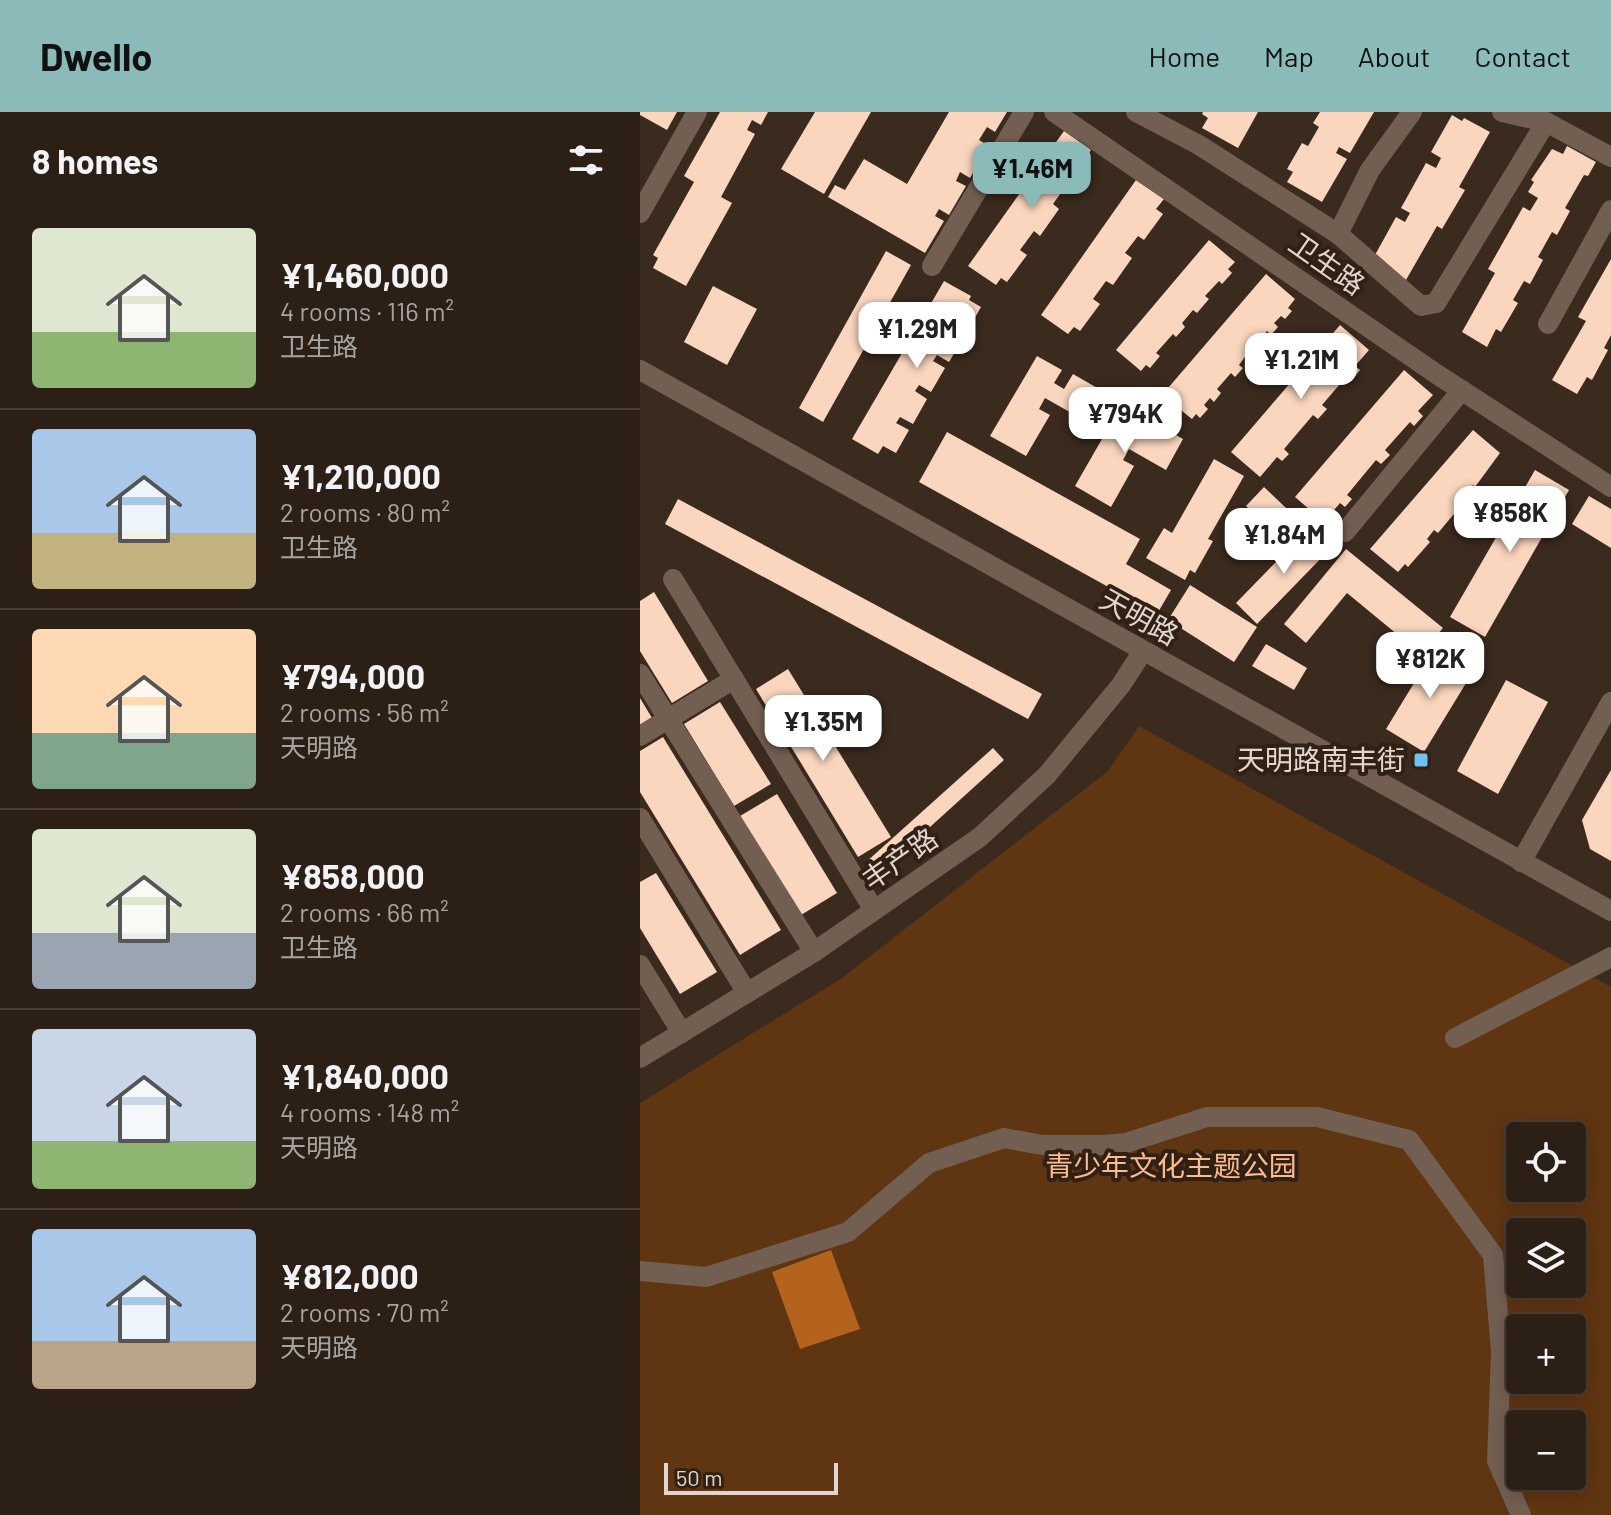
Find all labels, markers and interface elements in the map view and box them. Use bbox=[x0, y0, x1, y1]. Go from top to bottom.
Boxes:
text: Dwello bbox=[40, 33, 152, 79]
text: Home bbox=[1149, 39, 1220, 73]
text: Map bbox=[1264, 39, 1314, 73]
text: About bbox=[1358, 39, 1430, 73]
text: Contact bbox=[1474, 39, 1571, 73]
icon: filters bbox=[564, 138, 608, 182]
text: 8 homes bbox=[32, 140, 158, 181]
pin: ¥1.46M bbox=[967, 142, 1097, 210]
text: ¥1.46M bbox=[991, 152, 1073, 183]
street label: 卫生路 bbox=[1283, 225, 1372, 301]
text: ¥1,460,000 bbox=[280, 254, 449, 295]
icon: home bbox=[96, 260, 192, 356]
text: 4 rooms · 116 m² bbox=[280, 295, 454, 326]
pin: ¥1.29M bbox=[852, 302, 982, 370]
text: ¥1.29M bbox=[876, 312, 958, 343]
text: 卫生路 bbox=[280, 330, 358, 361]
pin: ¥1.21M bbox=[1236, 333, 1366, 401]
text: ¥1.21M bbox=[1263, 343, 1339, 374]
pin: ¥794K bbox=[1069, 387, 1181, 455]
text: ¥794K bbox=[1087, 397, 1163, 428]
text: ¥1,210,000 bbox=[280, 455, 441, 496]
icon: home bbox=[96, 461, 192, 557]
pin: ¥858K bbox=[1454, 486, 1566, 554]
text: 2 rooms · 80 m² bbox=[280, 496, 450, 527]
text: ¥858K bbox=[1472, 496, 1548, 527]
pin: ¥1.84M bbox=[1219, 508, 1349, 576]
text: ¥1.84M bbox=[1243, 518, 1325, 549]
text: 卫生路 bbox=[280, 531, 358, 562]
street label: 天明路 bbox=[1095, 581, 1184, 651]
pin: ¥812K bbox=[1374, 632, 1486, 700]
text: ¥812K bbox=[1394, 642, 1466, 673]
text: ¥794,000 bbox=[280, 655, 425, 696]
icon: home bbox=[96, 661, 192, 757]
pin: ¥1.35M bbox=[758, 695, 888, 763]
text: 2 rooms · 56 m² bbox=[280, 696, 449, 727]
text: ¥1.35M bbox=[783, 705, 863, 736]
text: 天明路 bbox=[280, 731, 358, 762]
place label: 天明路南丰街 bbox=[1237, 742, 1405, 776]
marker: 天明路南丰街 bbox=[1412, 751, 1430, 769]
street label: 丰产路 bbox=[855, 820, 944, 896]
text: ¥858,000 bbox=[280, 855, 425, 896]
icon: home bbox=[96, 861, 192, 957]
text: 2 rooms · 66 m² bbox=[280, 896, 449, 927]
text: 卫生路 bbox=[280, 931, 358, 962]
text: ¥1,840,000 bbox=[280, 1055, 449, 1096]
icon: home bbox=[96, 1061, 192, 1157]
text: 4 rooms · 148 m² bbox=[280, 1096, 459, 1127]
map controls bbox=[1506, 1122, 1586, 1490]
button: locate bbox=[1506, 1122, 1586, 1202]
text: 天明路 bbox=[280, 1131, 358, 1162]
park label: 青少年文化主题公园 bbox=[1045, 1148, 1297, 1182]
button: layers bbox=[1506, 1218, 1586, 1298]
text: ¥812,000 bbox=[280, 1255, 419, 1296]
icon: home bbox=[96, 1261, 192, 1357]
text: 2 rooms · 70 m² bbox=[280, 1296, 449, 1327]
button: + bbox=[1506, 1314, 1586, 1394]
text: 天明路 bbox=[280, 1331, 358, 1362]
button: − bbox=[1506, 1410, 1586, 1490]
scale bar bbox=[664, 1459, 838, 1495]
text: 50 m bbox=[676, 1464, 722, 1490]

